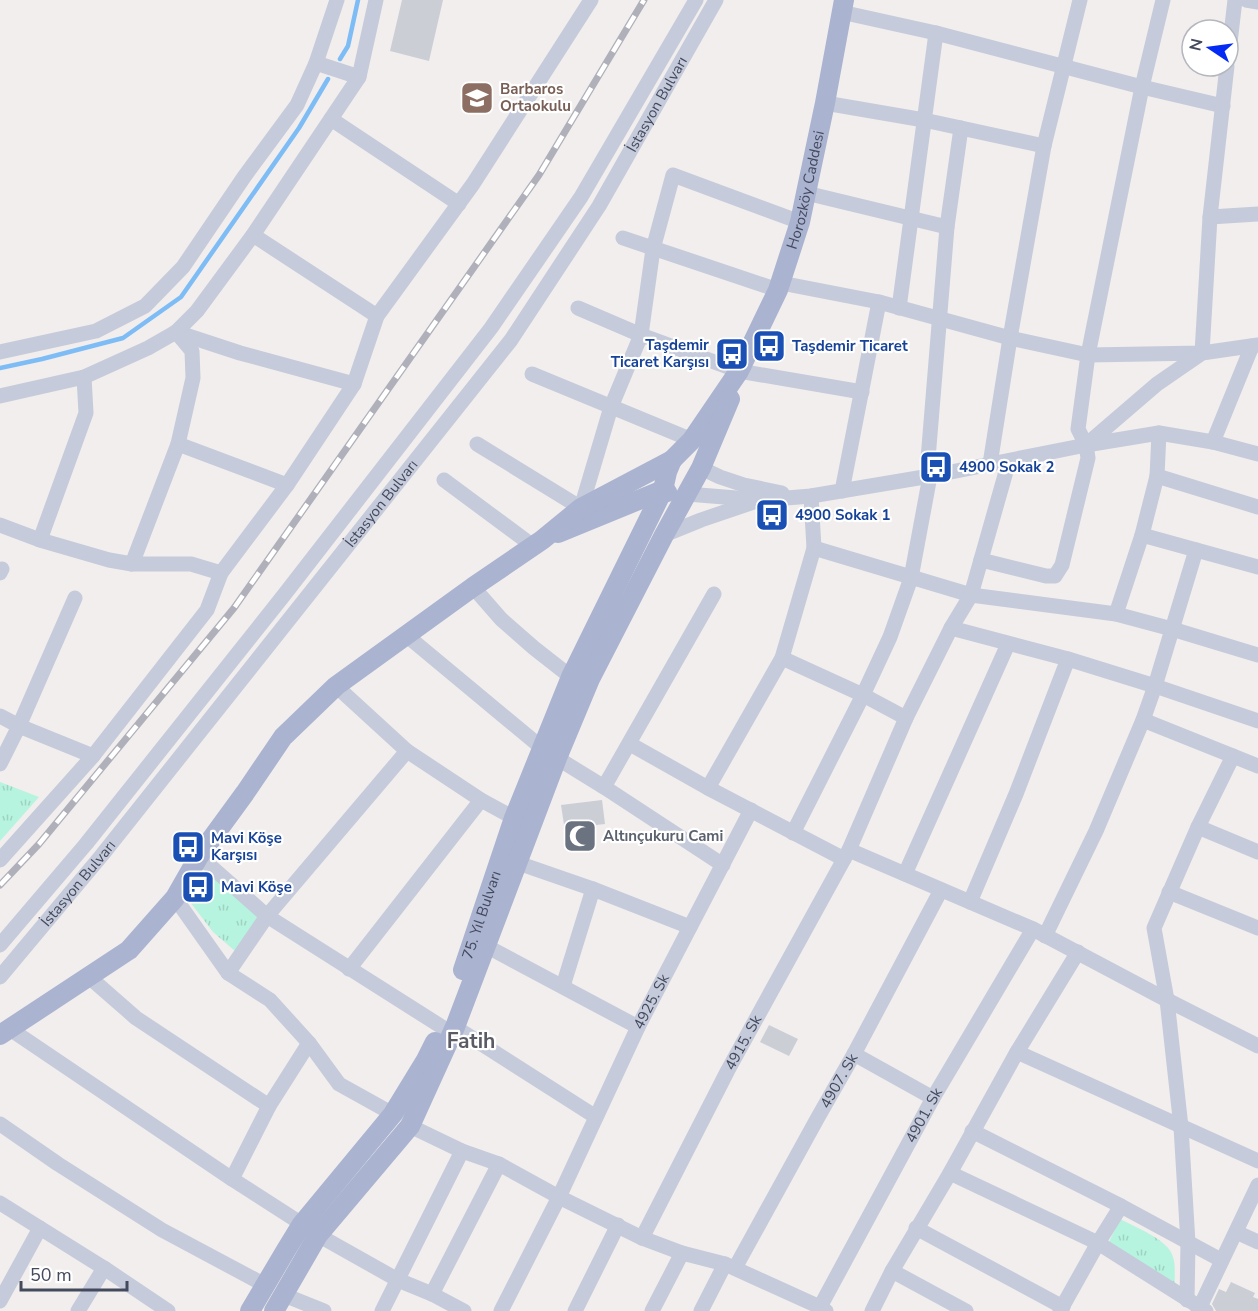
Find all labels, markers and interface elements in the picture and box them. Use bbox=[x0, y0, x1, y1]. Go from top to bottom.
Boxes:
north arrow bbox=[1180, 18, 1240, 78]
text: N bbox=[1184, 37, 1208, 53]
street label: İstasyon Bulvarı bbox=[622, 53, 692, 156]
place label: Barbaros Ortaokulu bbox=[500, 79, 571, 116]
school or university icon: Barbaros Ortaokulu bbox=[459, 80, 495, 116]
street label: Horozköy Caddesi bbox=[782, 129, 829, 252]
bus stop icon: Taşdemir Ticaret bbox=[751, 328, 787, 364]
place label: Taşdemir Ticaret Karşısı bbox=[611, 335, 709, 372]
bus stop icon: Taşdemir Ticaret Karşısı bbox=[714, 336, 750, 372]
place label: Taşdemir Ticaret bbox=[792, 336, 908, 356]
bus stop icon: 4900 Sokak 2 bbox=[918, 449, 954, 485]
street label: İstasyon Bulvarı bbox=[340, 455, 422, 551]
place label: 4900 Sokak 2 bbox=[959, 457, 1054, 477]
bus stop icon: 4900 Sokak 1 bbox=[754, 497, 790, 533]
place label: 4900 Sokak 1 bbox=[795, 505, 890, 525]
mosque icon: Altınçukuru Cami bbox=[562, 818, 598, 854]
place label: Altınçukuru Cami bbox=[603, 826, 723, 846]
place label: Mavi Köşe Karşısı bbox=[211, 828, 282, 865]
bus stop icon: Mavi Köşe Karşısı bbox=[170, 829, 206, 865]
street label: İstasyon Bulvarı bbox=[36, 836, 120, 931]
street label: 75. Yıl Bulvarı bbox=[457, 868, 506, 962]
bus stop icon: Mavi Köşe bbox=[180, 869, 216, 905]
place label: Mavi Köşe bbox=[221, 877, 292, 897]
street label: 4925. Sk bbox=[628, 970, 674, 1033]
street label: 4915. Sk bbox=[720, 1011, 767, 1074]
district label: Fatih bbox=[447, 1027, 495, 1055]
street label: 4907. Sk bbox=[815, 1049, 863, 1112]
street label: 4901. Sk bbox=[901, 1083, 947, 1146]
scale bar bbox=[21, 1254, 128, 1292]
text: 50 m bbox=[30, 1263, 72, 1287]

